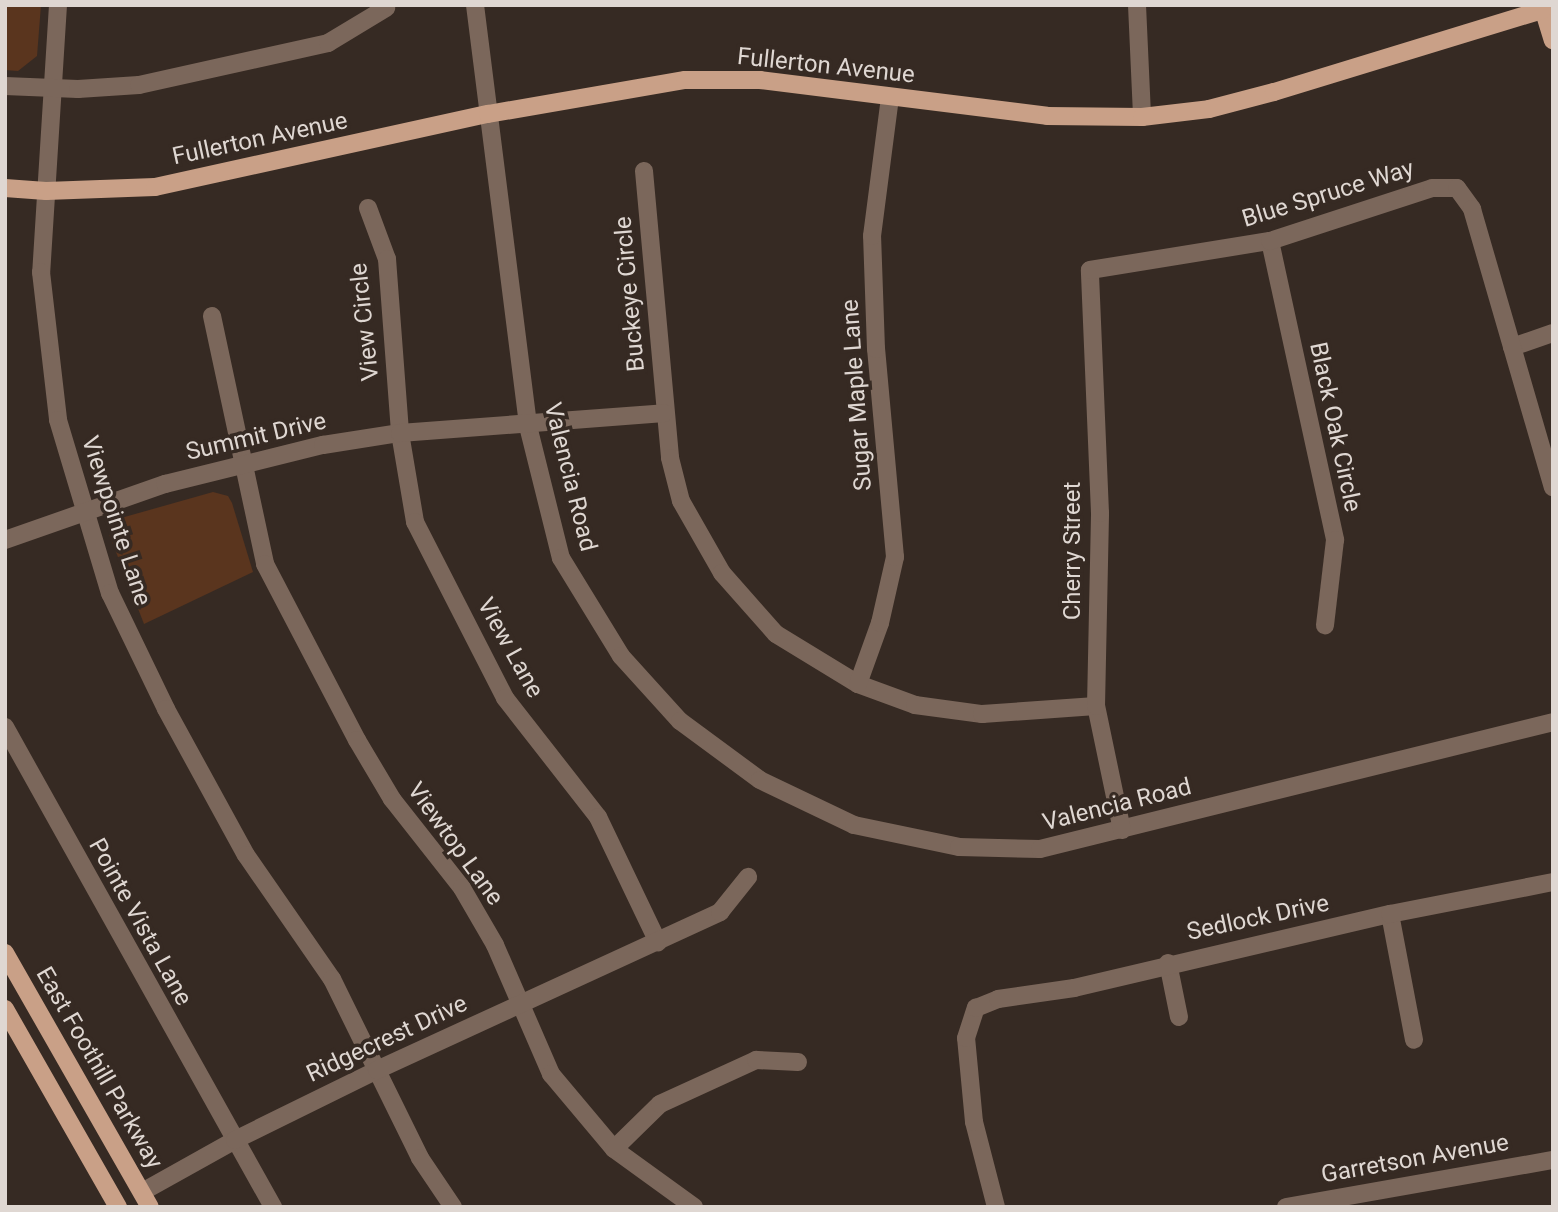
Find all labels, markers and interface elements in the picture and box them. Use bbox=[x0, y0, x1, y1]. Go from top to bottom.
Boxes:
street label: Fullerton Avenue bbox=[736, 42, 916, 90]
street label: Fullerton Avenue bbox=[170, 106, 350, 172]
street label: Blue Spruce Way bbox=[1239, 154, 1417, 234]
street label: Buckeye Circle bbox=[609, 215, 651, 373]
street label: View Circle bbox=[344, 262, 386, 382]
street label: Sugar Maple Lane bbox=[836, 298, 878, 492]
street label: Black Oak Circle bbox=[1303, 340, 1367, 514]
street label: Valencia Road bbox=[538, 400, 602, 554]
street label: Summit Drive bbox=[183, 407, 329, 467]
street label: Viewpointe Lane bbox=[75, 433, 157, 609]
street label: Cherry Street bbox=[1059, 482, 1087, 620]
street label: View Lane bbox=[471, 593, 549, 703]
street label: Valencia Road bbox=[1040, 773, 1194, 837]
street label: Viewtop Lane bbox=[401, 777, 509, 911]
street label: Pointe Vista Lane bbox=[82, 833, 198, 1011]
street label: Sedlock Drive bbox=[1184, 889, 1332, 947]
street label: East Foothill Parkway bbox=[29, 962, 169, 1174]
street label: Ridgecrest Drive bbox=[302, 989, 472, 1089]
street label: Garretson Avenue bbox=[1319, 1128, 1511, 1190]

